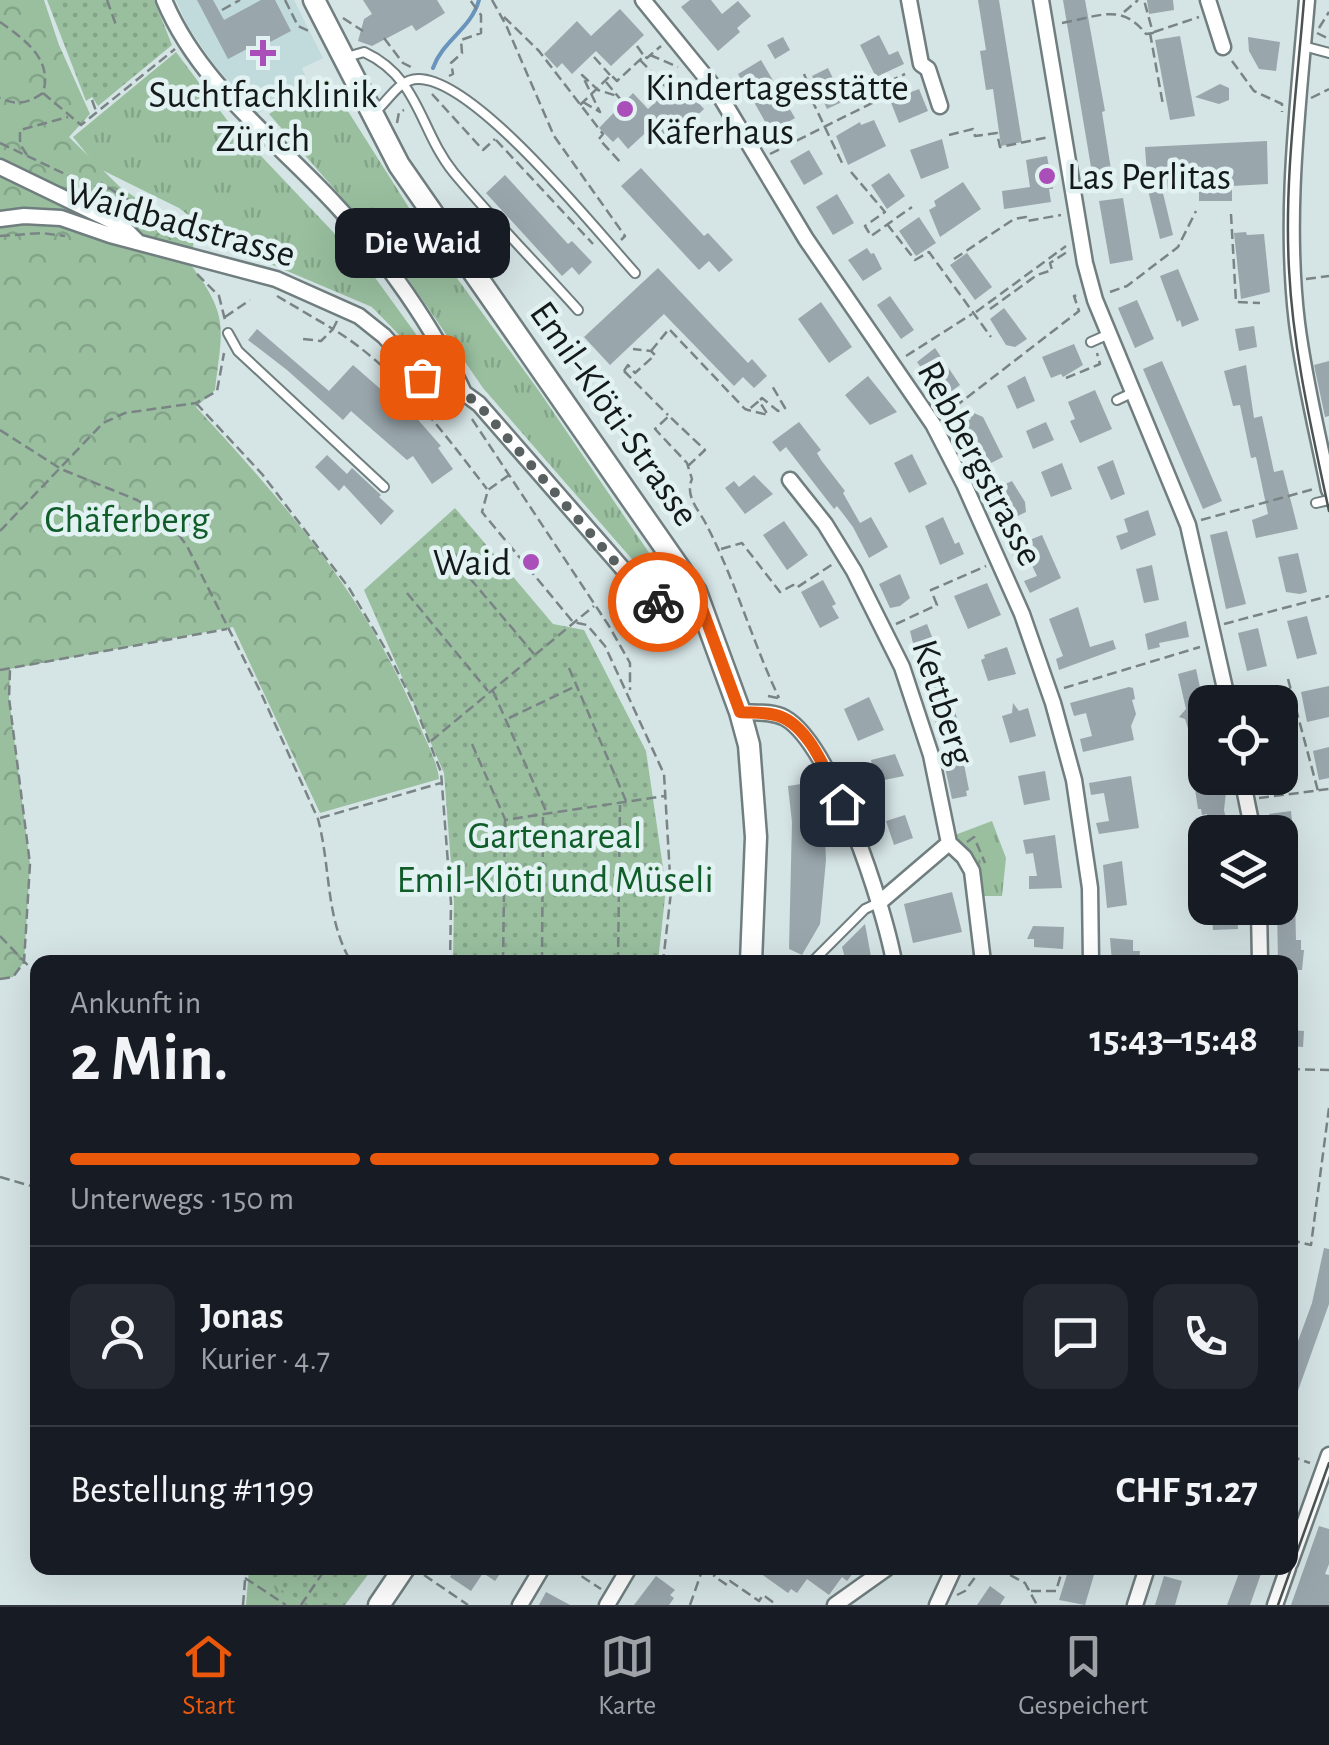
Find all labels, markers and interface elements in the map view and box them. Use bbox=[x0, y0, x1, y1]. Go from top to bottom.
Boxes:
marker: Suchtfachklinik Zürich bbox=[250, 40, 276, 66]
place label: Kindertagesstätte Käferhaus bbox=[645, 70, 909, 152]
place label: Suchtfachklinik Zürich bbox=[149, 77, 378, 159]
marker: Kindertagesstätte Käferhaus bbox=[614, 98, 636, 120]
place label: Las Perlitas bbox=[1067, 159, 1231, 197]
marker: Las Perlitas bbox=[1036, 165, 1058, 187]
street label: Waidbadstrasse bbox=[62, 173, 299, 275]
callout: Die Waid bbox=[334, 207, 510, 277]
text: Die Waid bbox=[364, 227, 481, 259]
street label: Emil-Klöti-Strasse bbox=[522, 295, 705, 533]
pin bbox=[380, 335, 465, 420]
icon: bag bbox=[395, 350, 450, 405]
street label: Rebbergstrasse bbox=[909, 355, 1049, 573]
park label: Chäferberg bbox=[44, 502, 210, 540]
place label: Waid bbox=[433, 545, 511, 583]
marker: Waid bbox=[520, 551, 542, 573]
courier bbox=[608, 552, 708, 652]
icon: bike bbox=[631, 575, 686, 630]
street label: Kettberg bbox=[904, 635, 980, 771]
map controls bbox=[1188, 685, 1298, 925]
button: locate bbox=[1188, 685, 1298, 795]
pin bbox=[800, 762, 885, 847]
icon: home bbox=[815, 777, 870, 832]
button: layers bbox=[1188, 815, 1298, 925]
park label: Gartenareal Emil-Klöti und Müseli bbox=[396, 818, 714, 900]
text: Ankunft in bbox=[70, 987, 201, 1019]
text: 15:43–15:48 bbox=[1090, 1021, 1258, 1059]
text: 2 Min. bbox=[70, 1027, 228, 1092]
text: Unterwegs · 150 m bbox=[70, 1183, 294, 1215]
button: person bbox=[70, 1284, 175, 1389]
button: chat bbox=[1023, 1284, 1128, 1389]
button: phone bbox=[1153, 1284, 1258, 1389]
text: Jonas bbox=[200, 1298, 284, 1336]
text: Kurier · 4.7 bbox=[200, 1343, 330, 1375]
text: Bestellung #1199 bbox=[70, 1472, 314, 1510]
text: CHF 51.27 bbox=[1116, 1472, 1258, 1510]
tab: Start bbox=[181, 1629, 236, 1723]
tab: Karte bbox=[598, 1629, 656, 1723]
tab: Gespeichert bbox=[1018, 1629, 1148, 1723]

